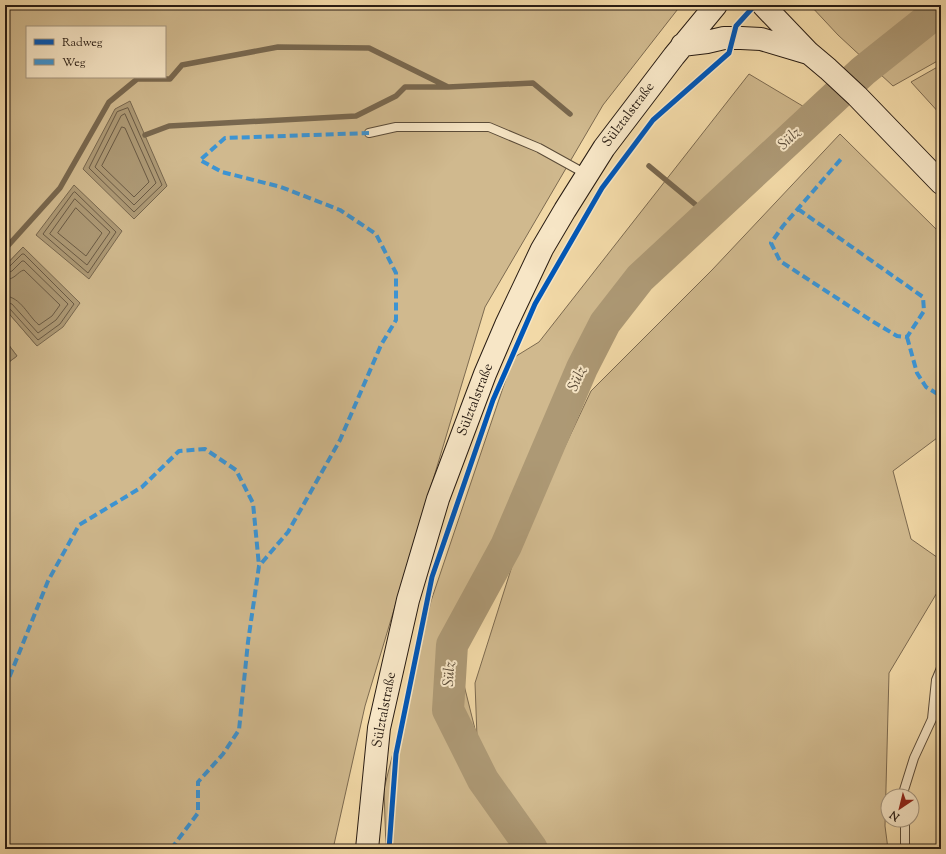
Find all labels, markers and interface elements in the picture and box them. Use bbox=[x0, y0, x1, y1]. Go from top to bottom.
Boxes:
legend bbox=[26, 26, 166, 78]
text: Radweg bbox=[62, 34, 103, 52]
text: Weg bbox=[62, 54, 86, 72]
street label: Sülztalstraße bbox=[598, 78, 660, 152]
water label: Sülz bbox=[774, 123, 806, 155]
street label: Sülztalstraße bbox=[453, 361, 499, 439]
water label: Sülz bbox=[563, 363, 593, 395]
water label: Sülz bbox=[439, 661, 461, 687]
street label: Sülztalstraße bbox=[368, 670, 402, 750]
north arrow bbox=[880, 788, 920, 828]
text: N bbox=[886, 806, 904, 825]

